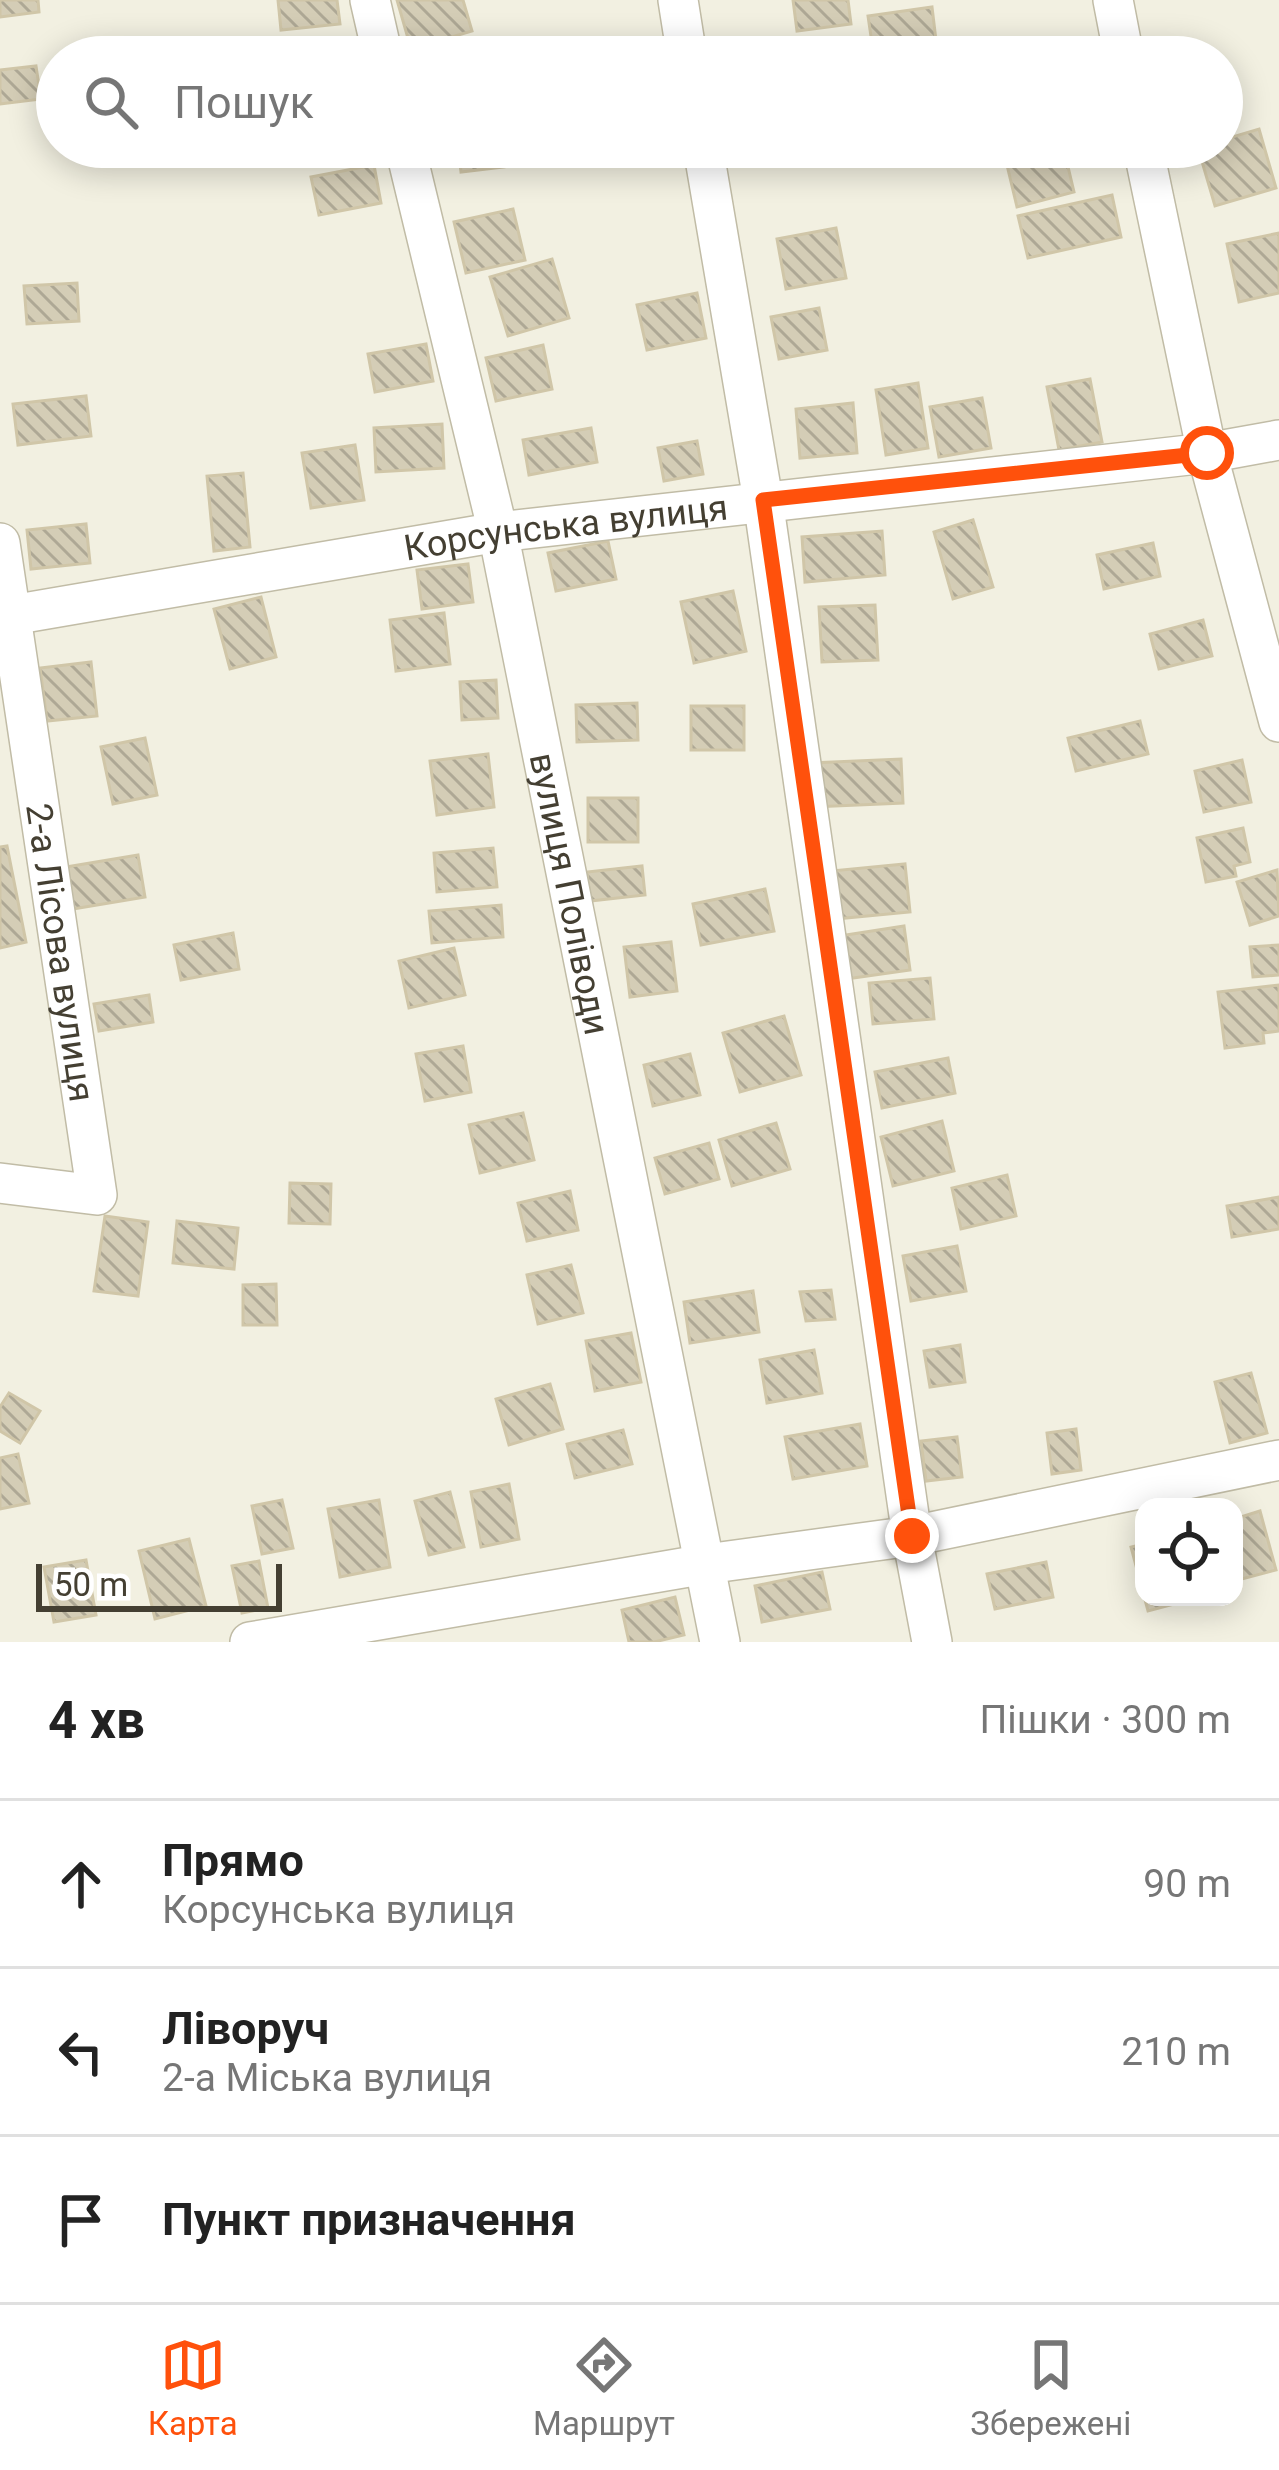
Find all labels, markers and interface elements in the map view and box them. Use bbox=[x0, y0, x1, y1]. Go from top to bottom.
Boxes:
search box bbox=[36, 36, 1243, 168]
icon: search bbox=[78, 69, 144, 135]
text: Пошук bbox=[174, 76, 314, 129]
route start bbox=[1180, 426, 1234, 480]
street label: Корсунська вулиця bbox=[401, 487, 730, 570]
street label: вулиця Поліводи bbox=[521, 749, 618, 1039]
street label: 2-а Лісова вулиця bbox=[17, 801, 103, 1105]
map controls bbox=[1135, 1498, 1243, 1606]
button: locate bbox=[1135, 1498, 1243, 1606]
route end bbox=[885, 1509, 939, 1563]
scale bar bbox=[36, 1558, 282, 1611]
text: 50 m bbox=[54, 1565, 128, 1604]
text: 4 хв bbox=[48, 1691, 145, 1750]
text: Пішки · 300 m bbox=[979, 1697, 1231, 1743]
text: Прямо bbox=[162, 1834, 304, 1887]
icon: ahead bbox=[48, 1851, 114, 1917]
text: 90 m bbox=[1143, 1861, 1231, 1907]
text: Корсунська вулиця bbox=[162, 1887, 515, 1933]
text: Ліворуч bbox=[162, 2002, 329, 2055]
icon: left bbox=[48, 2019, 114, 2085]
text: 210 m bbox=[1121, 2029, 1231, 2075]
text: 2-а Міська вулиця bbox=[162, 2055, 492, 2101]
icon: arrive bbox=[48, 2187, 114, 2253]
text: Пункт призначення bbox=[162, 2193, 576, 2246]
tab: Карта bbox=[148, 2332, 238, 2443]
tab: Маршрут bbox=[533, 2332, 675, 2443]
tab: Збережені bbox=[970, 2332, 1131, 2443]

